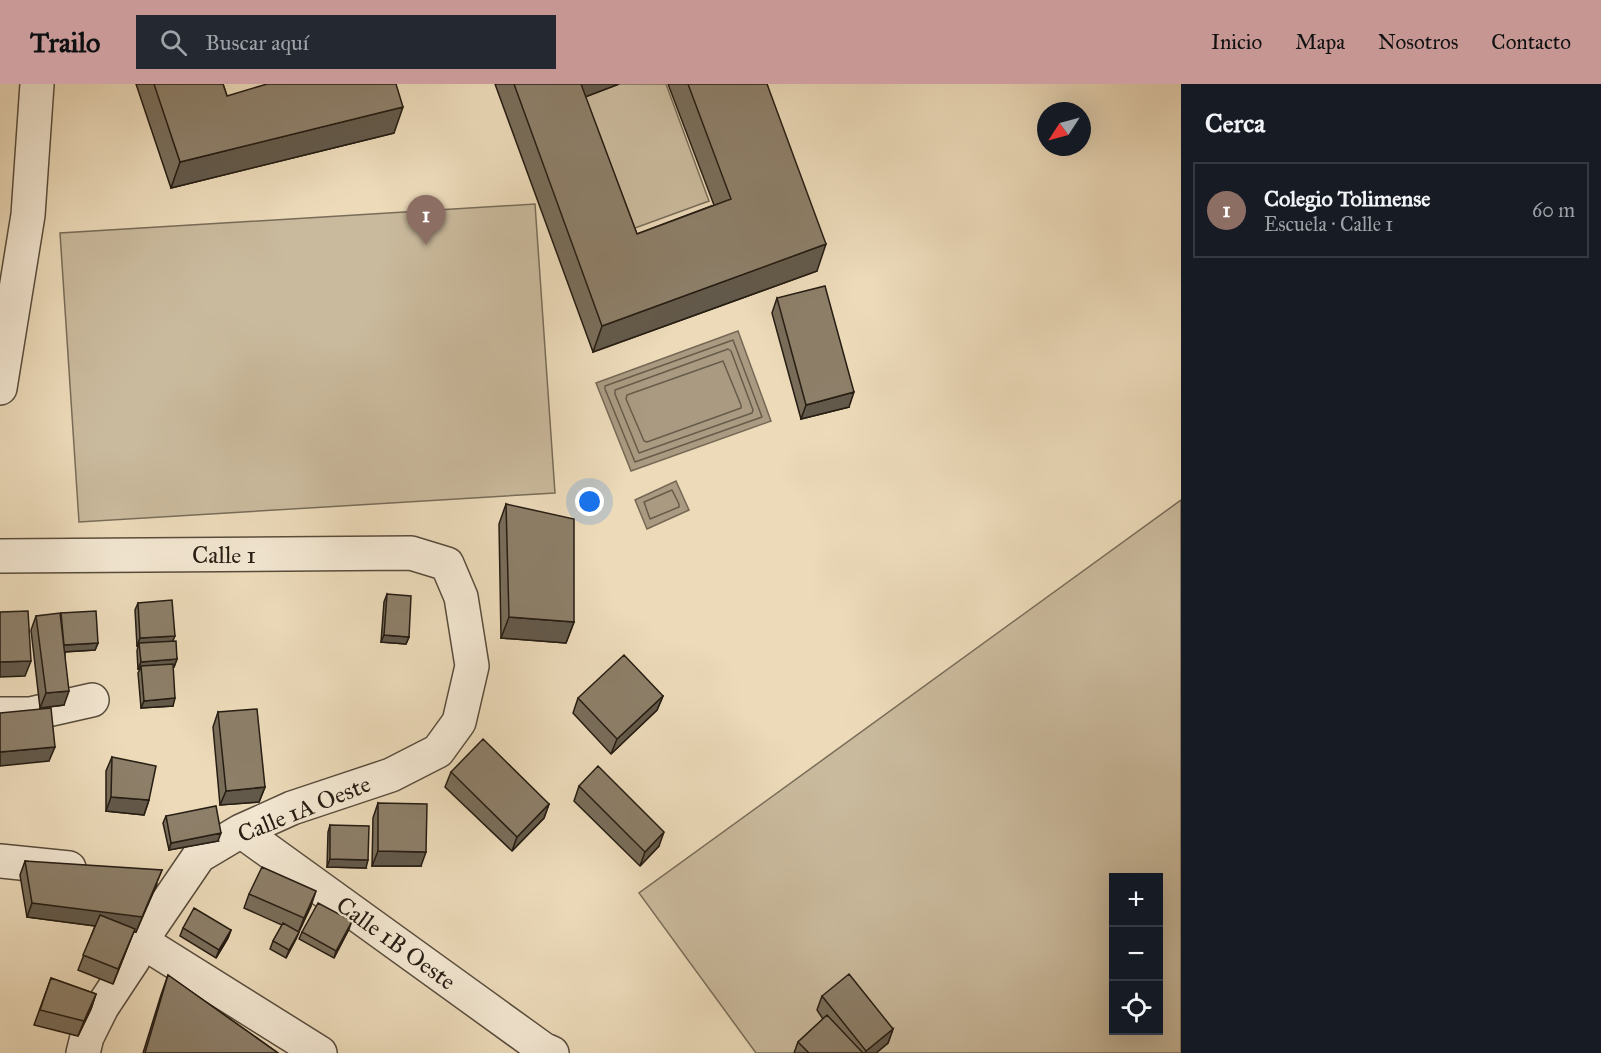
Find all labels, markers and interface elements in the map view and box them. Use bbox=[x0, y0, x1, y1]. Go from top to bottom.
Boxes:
search box bbox=[136, 15, 556, 69]
text: Trailo bbox=[30, 25, 100, 60]
icon: search bbox=[157, 26, 190, 59]
text: Buscar aquí bbox=[205, 29, 309, 56]
text: Inicio bbox=[1211, 29, 1262, 55]
text: Mapa bbox=[1295, 29, 1345, 55]
text: Nosotros bbox=[1378, 29, 1458, 55]
text: Contacto bbox=[1491, 29, 1571, 55]
north arrow bbox=[1037, 102, 1091, 156]
text: Cerca bbox=[1205, 107, 1265, 139]
text: Colegio Tolimense bbox=[1264, 185, 1430, 212]
pin: 1 bbox=[406, 196, 446, 245]
text: 1 bbox=[1223, 198, 1230, 222]
text: 60 m bbox=[1532, 198, 1575, 222]
text: Escuela · Calle 1 bbox=[1264, 212, 1393, 236]
your location bbox=[575, 487, 604, 516]
street label: Calle 1 bbox=[192, 540, 256, 570]
street label: Calle 1A Oeste bbox=[233, 769, 375, 849]
map controls bbox=[1109, 873, 1163, 1035]
button: + bbox=[1109, 873, 1163, 927]
street label: Calle 1B Oeste bbox=[330, 890, 462, 996]
button: − bbox=[1109, 927, 1163, 981]
button: locate bbox=[1109, 981, 1163, 1035]

